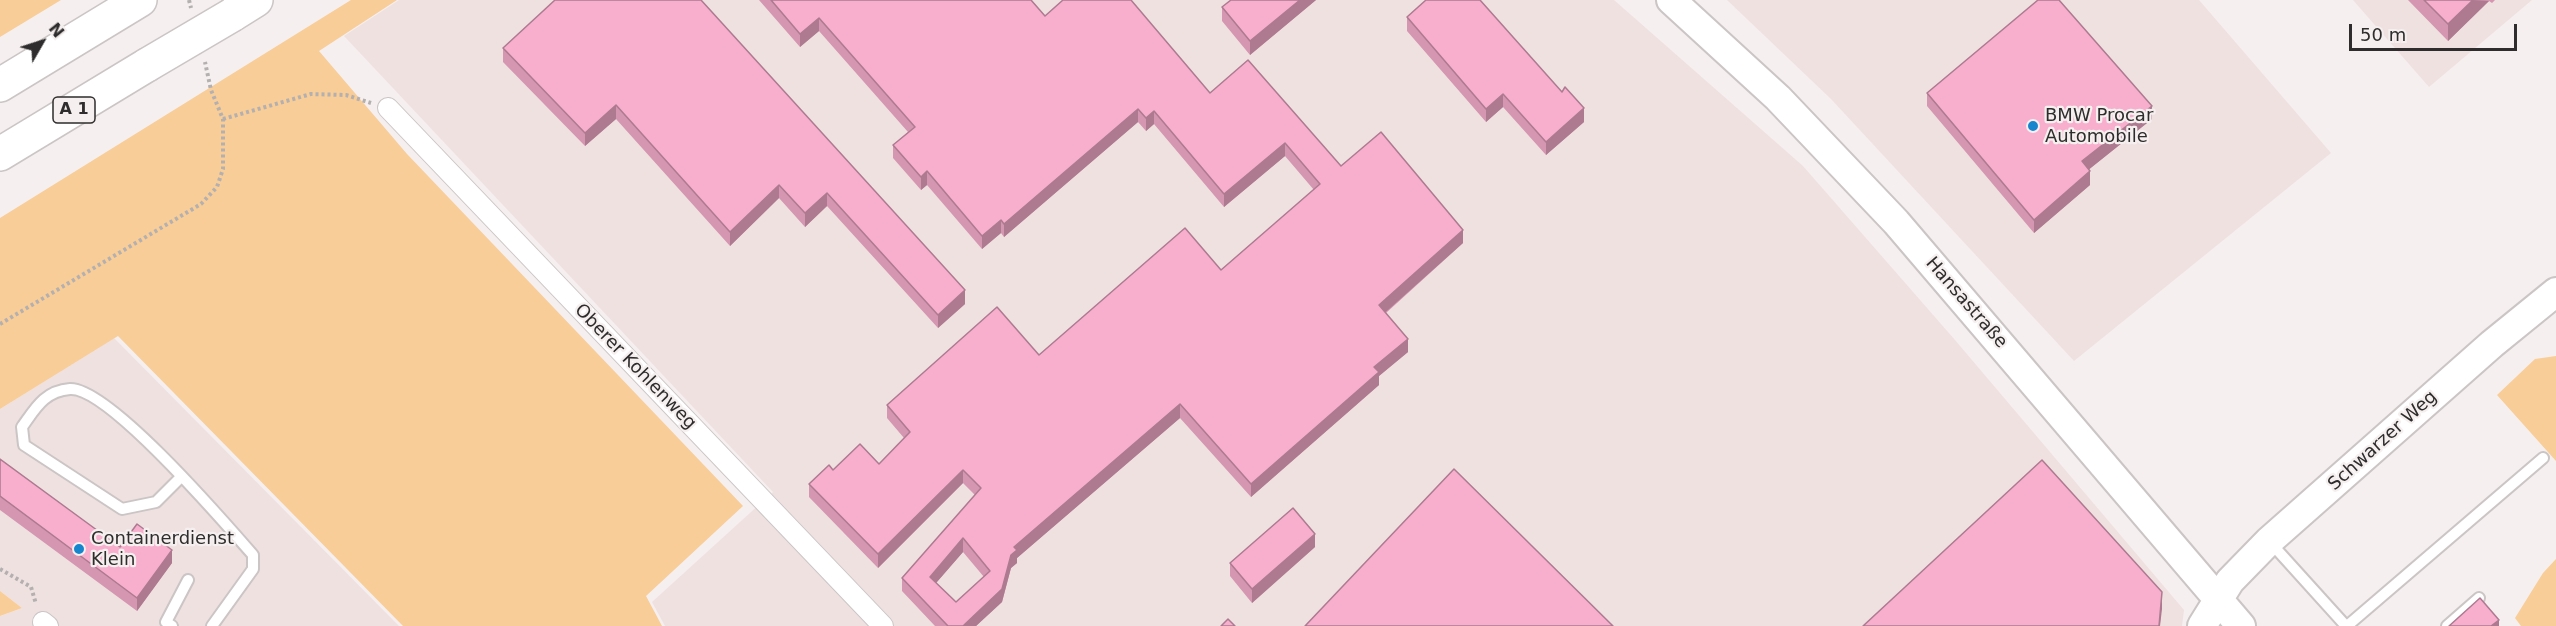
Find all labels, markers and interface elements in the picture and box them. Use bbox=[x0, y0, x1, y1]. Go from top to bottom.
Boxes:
north arrow bbox=[12, 12, 72, 72]
scale bar bbox=[2352, 12, 2520, 50]
text: N bbox=[45, 19, 68, 42]
text: 50 m bbox=[2360, 24, 2406, 45]
road number: A 1 bbox=[53, 97, 95, 123]
place label: BMW Procar Automobile bbox=[2045, 105, 2153, 148]
marker: BMW Procar Automobile bbox=[2026, 119, 2040, 133]
street label: Hansastraße bbox=[1921, 253, 2011, 353]
street label: Oberer Kohlenweg bbox=[570, 300, 700, 434]
street label: Schwarzer Weg bbox=[2324, 387, 2442, 495]
place label: Containerdienst Klein bbox=[91, 528, 234, 570]
marker: Containerdienst Klein bbox=[72, 542, 86, 556]

